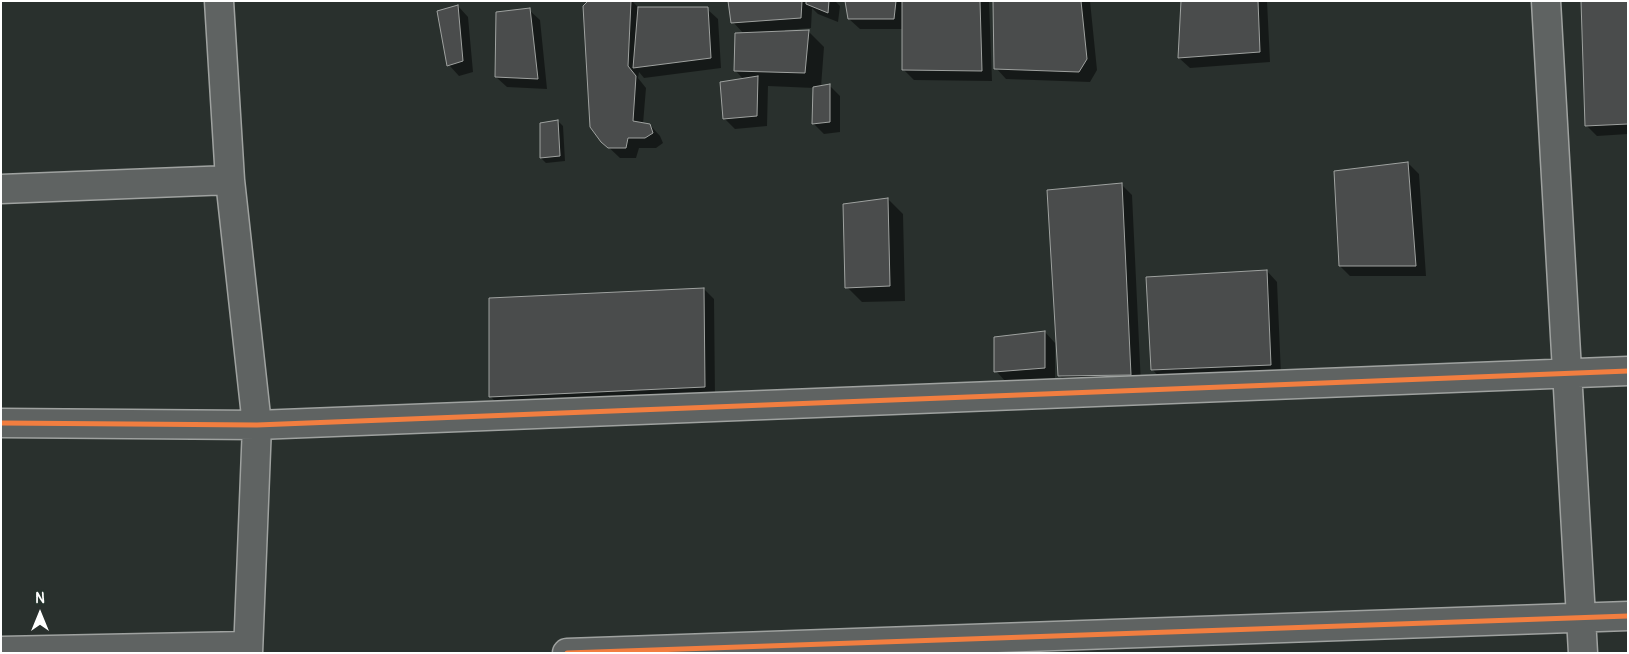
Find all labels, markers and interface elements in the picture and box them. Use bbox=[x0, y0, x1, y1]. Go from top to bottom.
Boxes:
north arrow bbox=[15, 589, 65, 639]
text: N bbox=[35, 590, 45, 607]

